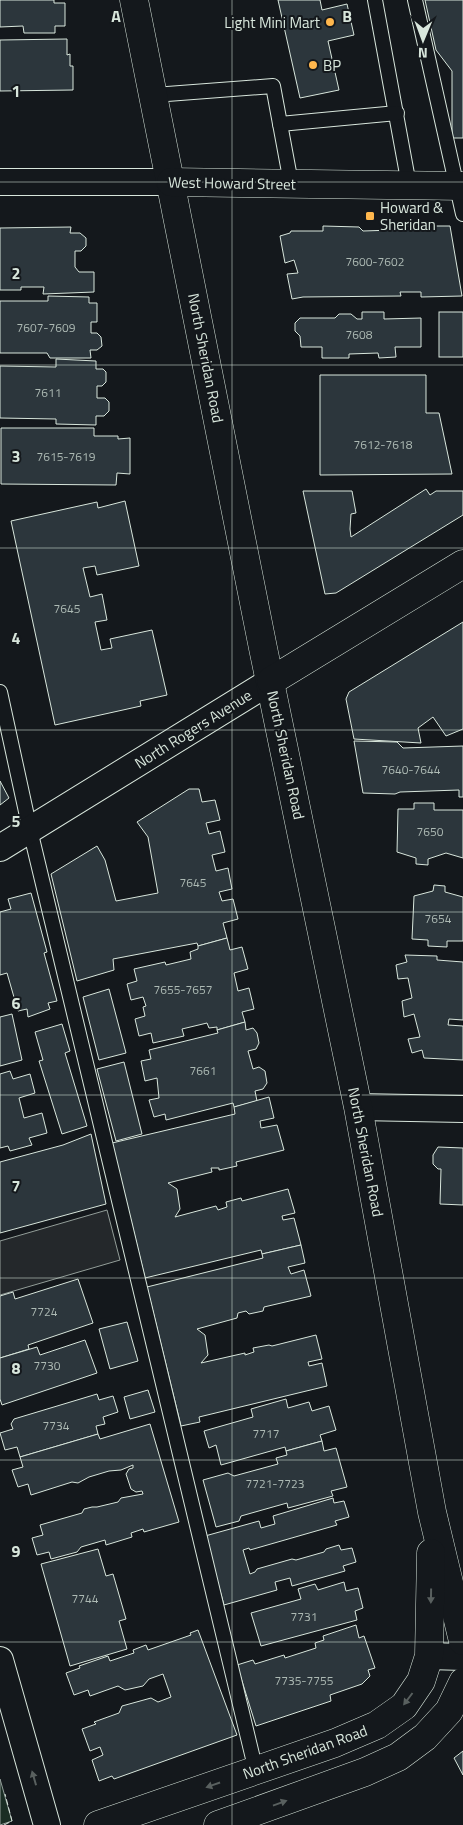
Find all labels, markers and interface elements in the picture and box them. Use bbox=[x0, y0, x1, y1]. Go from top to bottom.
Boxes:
text: A bbox=[111, 4, 121, 28]
text: B bbox=[342, 4, 352, 28]
place label: Light Mini Mart bbox=[224, 11, 321, 34]
north arrow bbox=[398, 15, 448, 65]
marker: Light Mini Mart bbox=[324, 16, 336, 28]
text: N bbox=[418, 43, 428, 64]
place label: BP bbox=[323, 54, 341, 77]
marker: BP bbox=[307, 59, 319, 71]
text: 1 bbox=[12, 79, 20, 103]
street label: West Howard Street bbox=[168, 170, 297, 196]
place label: Howard & Sheridan bbox=[380, 196, 444, 236]
marker: Howard & Sheridan bbox=[364, 210, 376, 222]
house number: 7600-7602 bbox=[345, 252, 405, 271]
text: 2 bbox=[12, 261, 20, 285]
street label: North Sheridan Road bbox=[182, 291, 230, 425]
house number: 7607-7609 bbox=[16, 318, 76, 337]
house number: 7608 bbox=[346, 325, 373, 344]
house number: 7611 bbox=[35, 383, 61, 402]
house number: 7612-7618 bbox=[353, 435, 413, 454]
text: 3 bbox=[12, 444, 20, 468]
house number: 7615-7619 bbox=[36, 447, 96, 466]
house number: 7645 bbox=[54, 599, 81, 618]
text: 4 bbox=[12, 626, 21, 650]
street label: North Rogers Avenue bbox=[130, 684, 256, 774]
street label: North Sheridan Road bbox=[261, 688, 311, 822]
house number: 7640-7644 bbox=[381, 760, 441, 779]
text: 5 bbox=[12, 809, 21, 833]
house number: 7650 bbox=[417, 822, 444, 841]
house number: 7645 bbox=[180, 873, 207, 892]
house number: 7654 bbox=[425, 909, 452, 928]
house number: 7655-7657 bbox=[153, 980, 213, 999]
text: 6 bbox=[12, 991, 21, 1015]
house number: 7661 bbox=[190, 1061, 216, 1080]
street label: North Sheridan Road bbox=[342, 1085, 390, 1219]
text: 7 bbox=[12, 1174, 20, 1198]
house number: 7724 bbox=[31, 1302, 58, 1321]
text: 8 bbox=[12, 1356, 21, 1380]
house number: 7730 bbox=[34, 1356, 61, 1375]
house number: 7734 bbox=[43, 1416, 70, 1435]
house number: 7717 bbox=[253, 1424, 279, 1443]
house number: 7721-7723 bbox=[245, 1474, 305, 1493]
text: 9 bbox=[12, 1539, 21, 1563]
one-way arrow bbox=[427, 1588, 435, 1604]
house number: 7744 bbox=[72, 1589, 99, 1608]
house number: 7731 bbox=[291, 1607, 317, 1626]
house number: 7735-7755 bbox=[274, 1671, 334, 1690]
one-way arrow bbox=[403, 1693, 413, 1706]
street label: North Sheridan Road bbox=[239, 1719, 371, 1785]
one-way arrow bbox=[29, 1771, 37, 1786]
one-way arrow bbox=[206, 1782, 221, 1789]
one-way arrow bbox=[273, 1799, 288, 1806]

